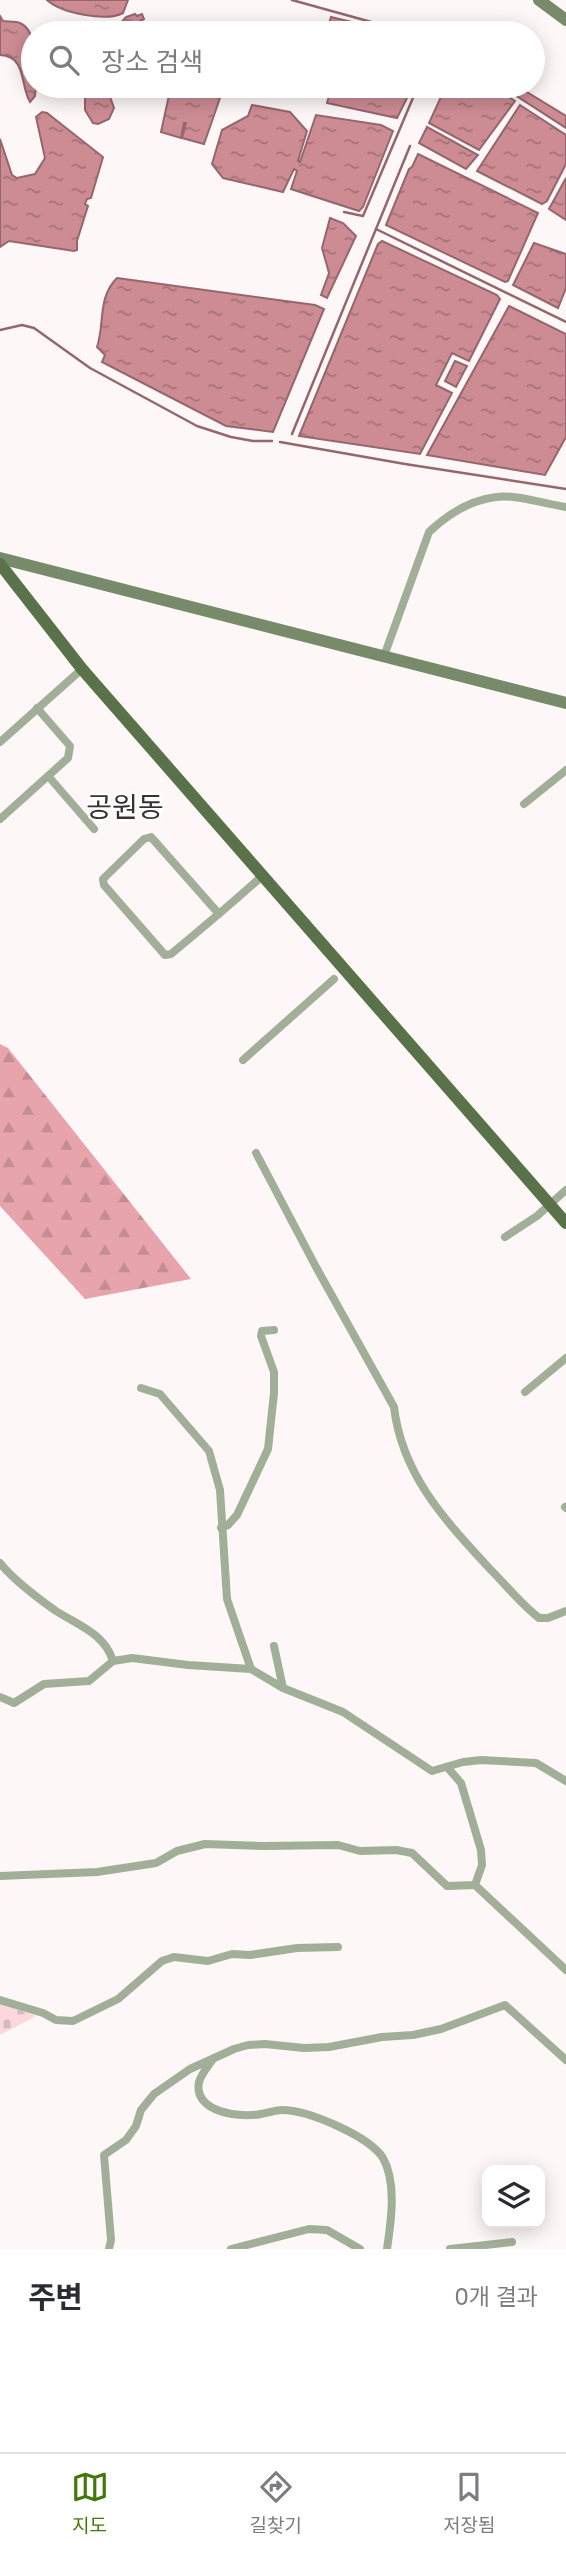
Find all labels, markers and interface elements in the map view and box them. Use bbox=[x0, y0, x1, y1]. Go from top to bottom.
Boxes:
search box bbox=[21, 21, 545, 98]
icon: search bbox=[45, 41, 83, 79]
text: 장소 검색 bbox=[101, 46, 203, 77]
district label: 공원동 bbox=[86, 790, 164, 823]
map controls bbox=[482, 2165, 545, 2228]
button: layers bbox=[482, 2165, 545, 2228]
text: 주변 bbox=[28, 2279, 83, 2315]
text: 0개 결과 bbox=[455, 2282, 538, 2310]
tab: 지도 bbox=[71, 2468, 109, 2537]
tab: 길찾기 bbox=[250, 2468, 302, 2537]
tab: 저장됨 bbox=[443, 2468, 495, 2537]

